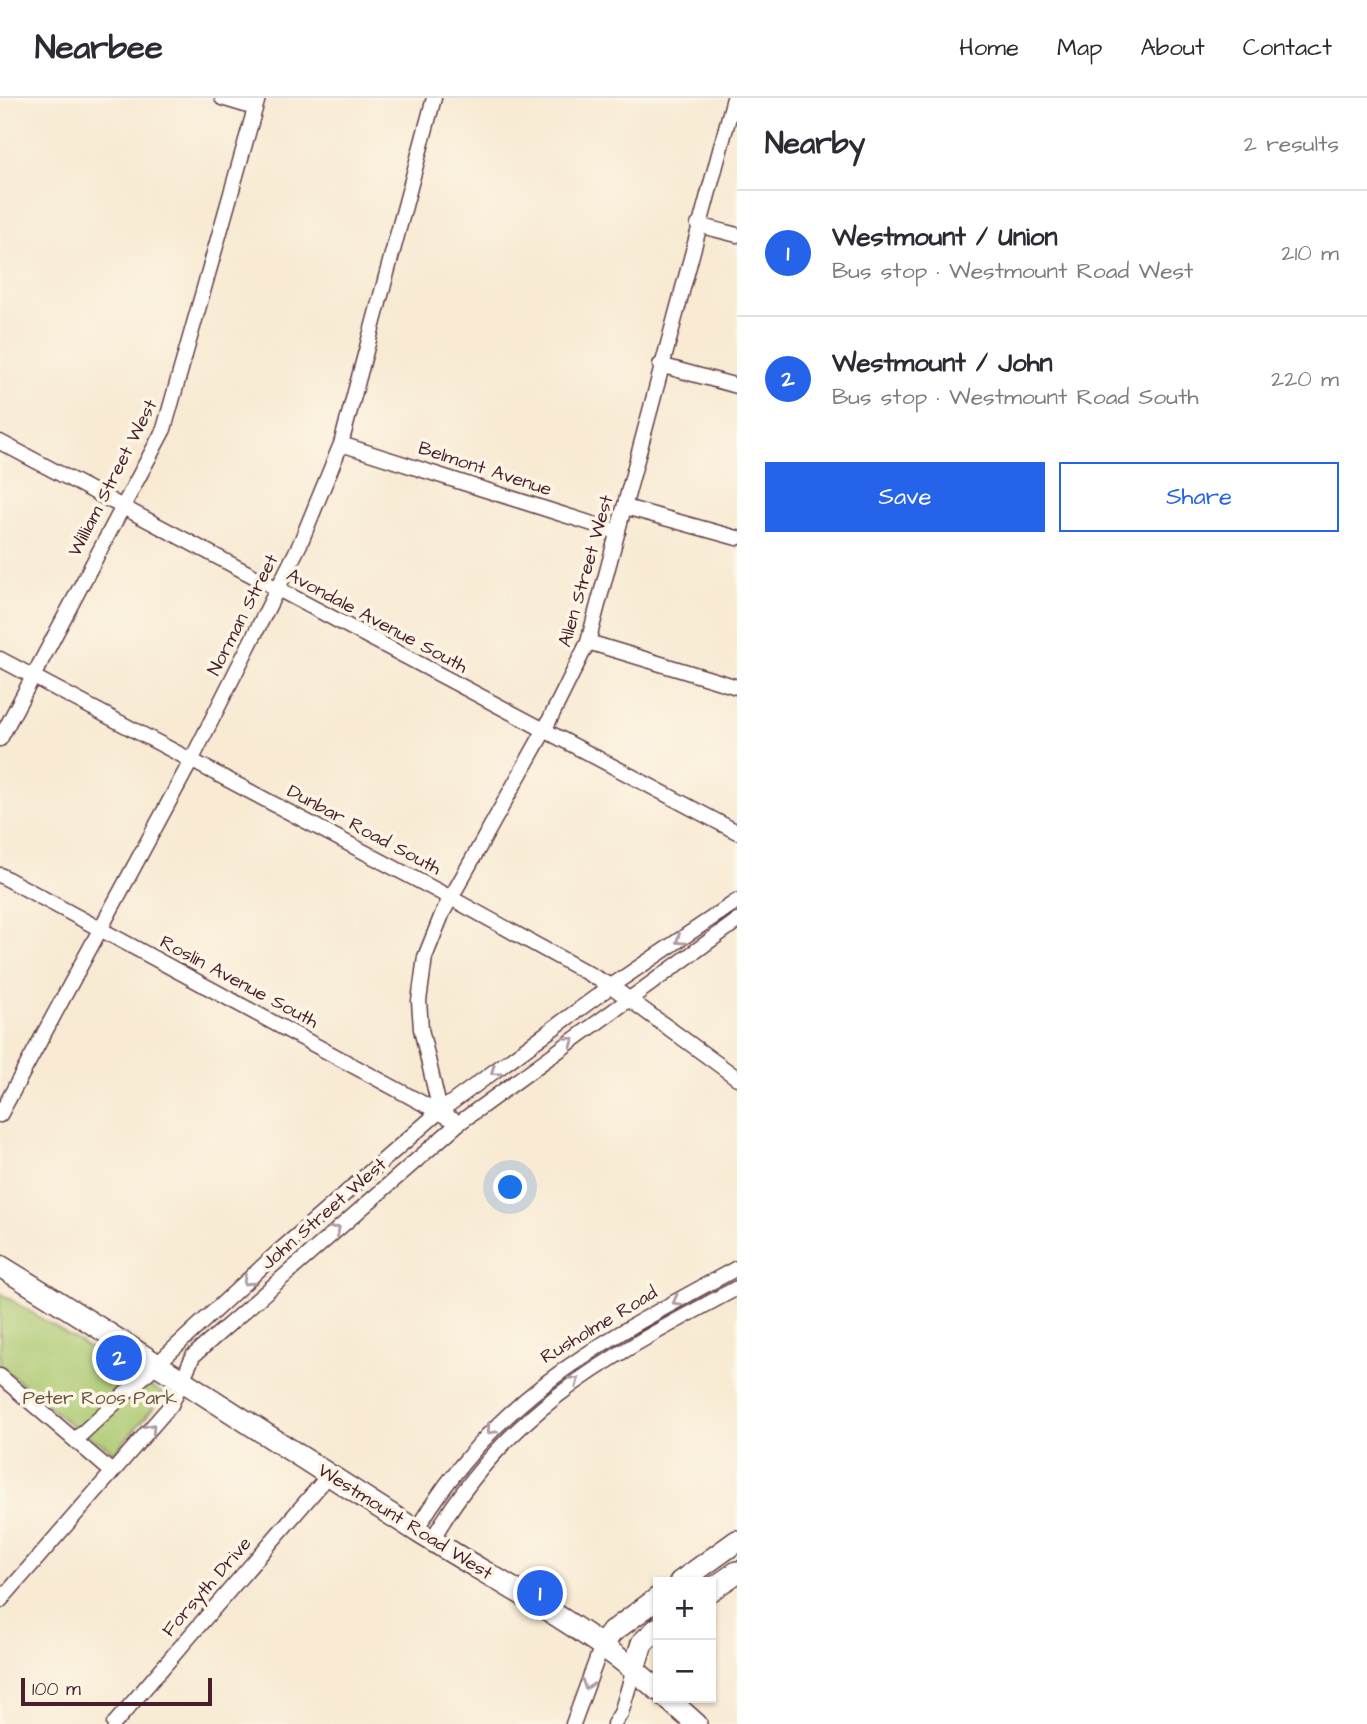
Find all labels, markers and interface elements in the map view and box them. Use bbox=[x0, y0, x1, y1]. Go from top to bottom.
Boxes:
text: Nearbee bbox=[35, 25, 163, 71]
text: Home bbox=[959, 31, 1019, 65]
text: Map bbox=[1057, 31, 1102, 65]
text: About bbox=[1140, 31, 1205, 65]
text: Contact bbox=[1243, 31, 1332, 65]
text: Nearby bbox=[765, 123, 865, 165]
text: 2 results bbox=[1244, 128, 1339, 160]
text: Westmount / Union bbox=[832, 219, 1057, 255]
text: 1 bbox=[787, 237, 789, 269]
text: 210 m bbox=[1281, 237, 1339, 269]
text: Bus stop · Westmount Road West bbox=[832, 255, 1193, 287]
text: Westmount / John bbox=[832, 345, 1053, 381]
text: 2 bbox=[781, 363, 795, 395]
text: 220 m bbox=[1271, 363, 1339, 395]
text: Bus stop · Westmount Road South bbox=[832, 381, 1199, 413]
street label: William Street West bbox=[62, 394, 164, 561]
street label: Belmont Avenue bbox=[415, 435, 555, 503]
button: Save bbox=[765, 462, 1045, 532]
button: Share bbox=[1059, 462, 1339, 532]
street label: Allen Street West bbox=[551, 491, 621, 650]
street label: Norman Street bbox=[201, 549, 285, 680]
street label: Avondale Avenue South bbox=[282, 562, 473, 680]
street label: Dunbar Road South bbox=[282, 778, 446, 882]
street label: Roslin Avenue South bbox=[155, 929, 323, 1035]
one-way arrow bbox=[675, 931, 688, 944]
one-way arrow bbox=[562, 1036, 574, 1049]
one-way arrow bbox=[490, 1063, 503, 1075]
street label: John Street West bbox=[255, 1152, 393, 1276]
your location bbox=[493, 1170, 527, 1204]
one-way arrow bbox=[327, 1226, 340, 1238]
one-way arrow bbox=[242, 1273, 255, 1285]
street label: Rusholme Road bbox=[535, 1279, 663, 1371]
one-way arrow bbox=[672, 1293, 684, 1306]
pin: 2 bbox=[96, 1332, 142, 1384]
one-way arrow bbox=[567, 1377, 579, 1389]
park label: Peter Roos Park bbox=[23, 1385, 178, 1412]
one-way arrow bbox=[487, 1422, 500, 1435]
one-way arrow bbox=[143, 1423, 155, 1436]
street label: Westmount Road West bbox=[312, 1457, 498, 1587]
street label: Forsyth Drive bbox=[156, 1531, 259, 1644]
pin: 1 bbox=[517, 1567, 563, 1619]
map controls bbox=[653, 1577, 716, 1703]
button: + bbox=[653, 1577, 716, 1640]
button: − bbox=[653, 1640, 716, 1703]
scale bar bbox=[21, 1675, 212, 1707]
text: 100 m bbox=[32, 1676, 81, 1703]
one-way arrow bbox=[581, 1678, 595, 1690]

